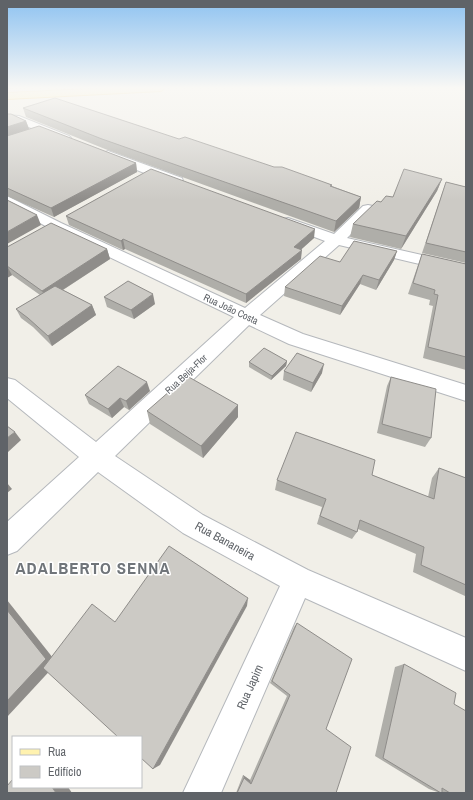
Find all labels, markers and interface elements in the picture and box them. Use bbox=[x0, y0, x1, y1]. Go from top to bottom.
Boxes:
street label: Rua João Costa bbox=[202, 291, 261, 327]
street label: Rua Beija-Flor bbox=[162, 351, 210, 397]
street label: Rua Bananeira bbox=[192, 518, 258, 564]
district label: ADALBERTO SENNA bbox=[16, 556, 170, 579]
street label: Rua Japim bbox=[233, 662, 267, 712]
legend bbox=[12, 736, 142, 788]
text: Rua bbox=[48, 744, 67, 760]
text: Edifício bbox=[48, 764, 81, 780]

